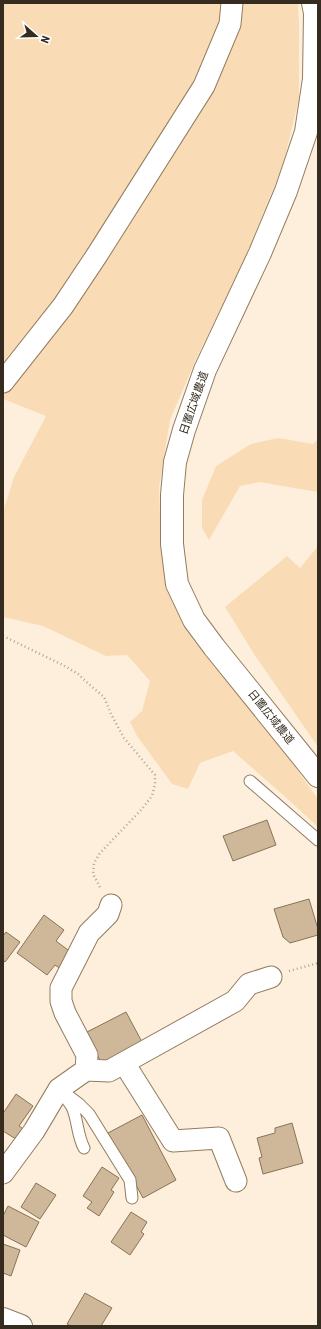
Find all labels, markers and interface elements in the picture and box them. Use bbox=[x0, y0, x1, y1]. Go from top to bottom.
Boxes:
north arrow bbox=[16, 16, 56, 56]
text: N bbox=[38, 34, 52, 45]
street label: 日置広域農道 bbox=[177, 370, 211, 436]
street label: 日置広域農道 bbox=[245, 687, 297, 747]

